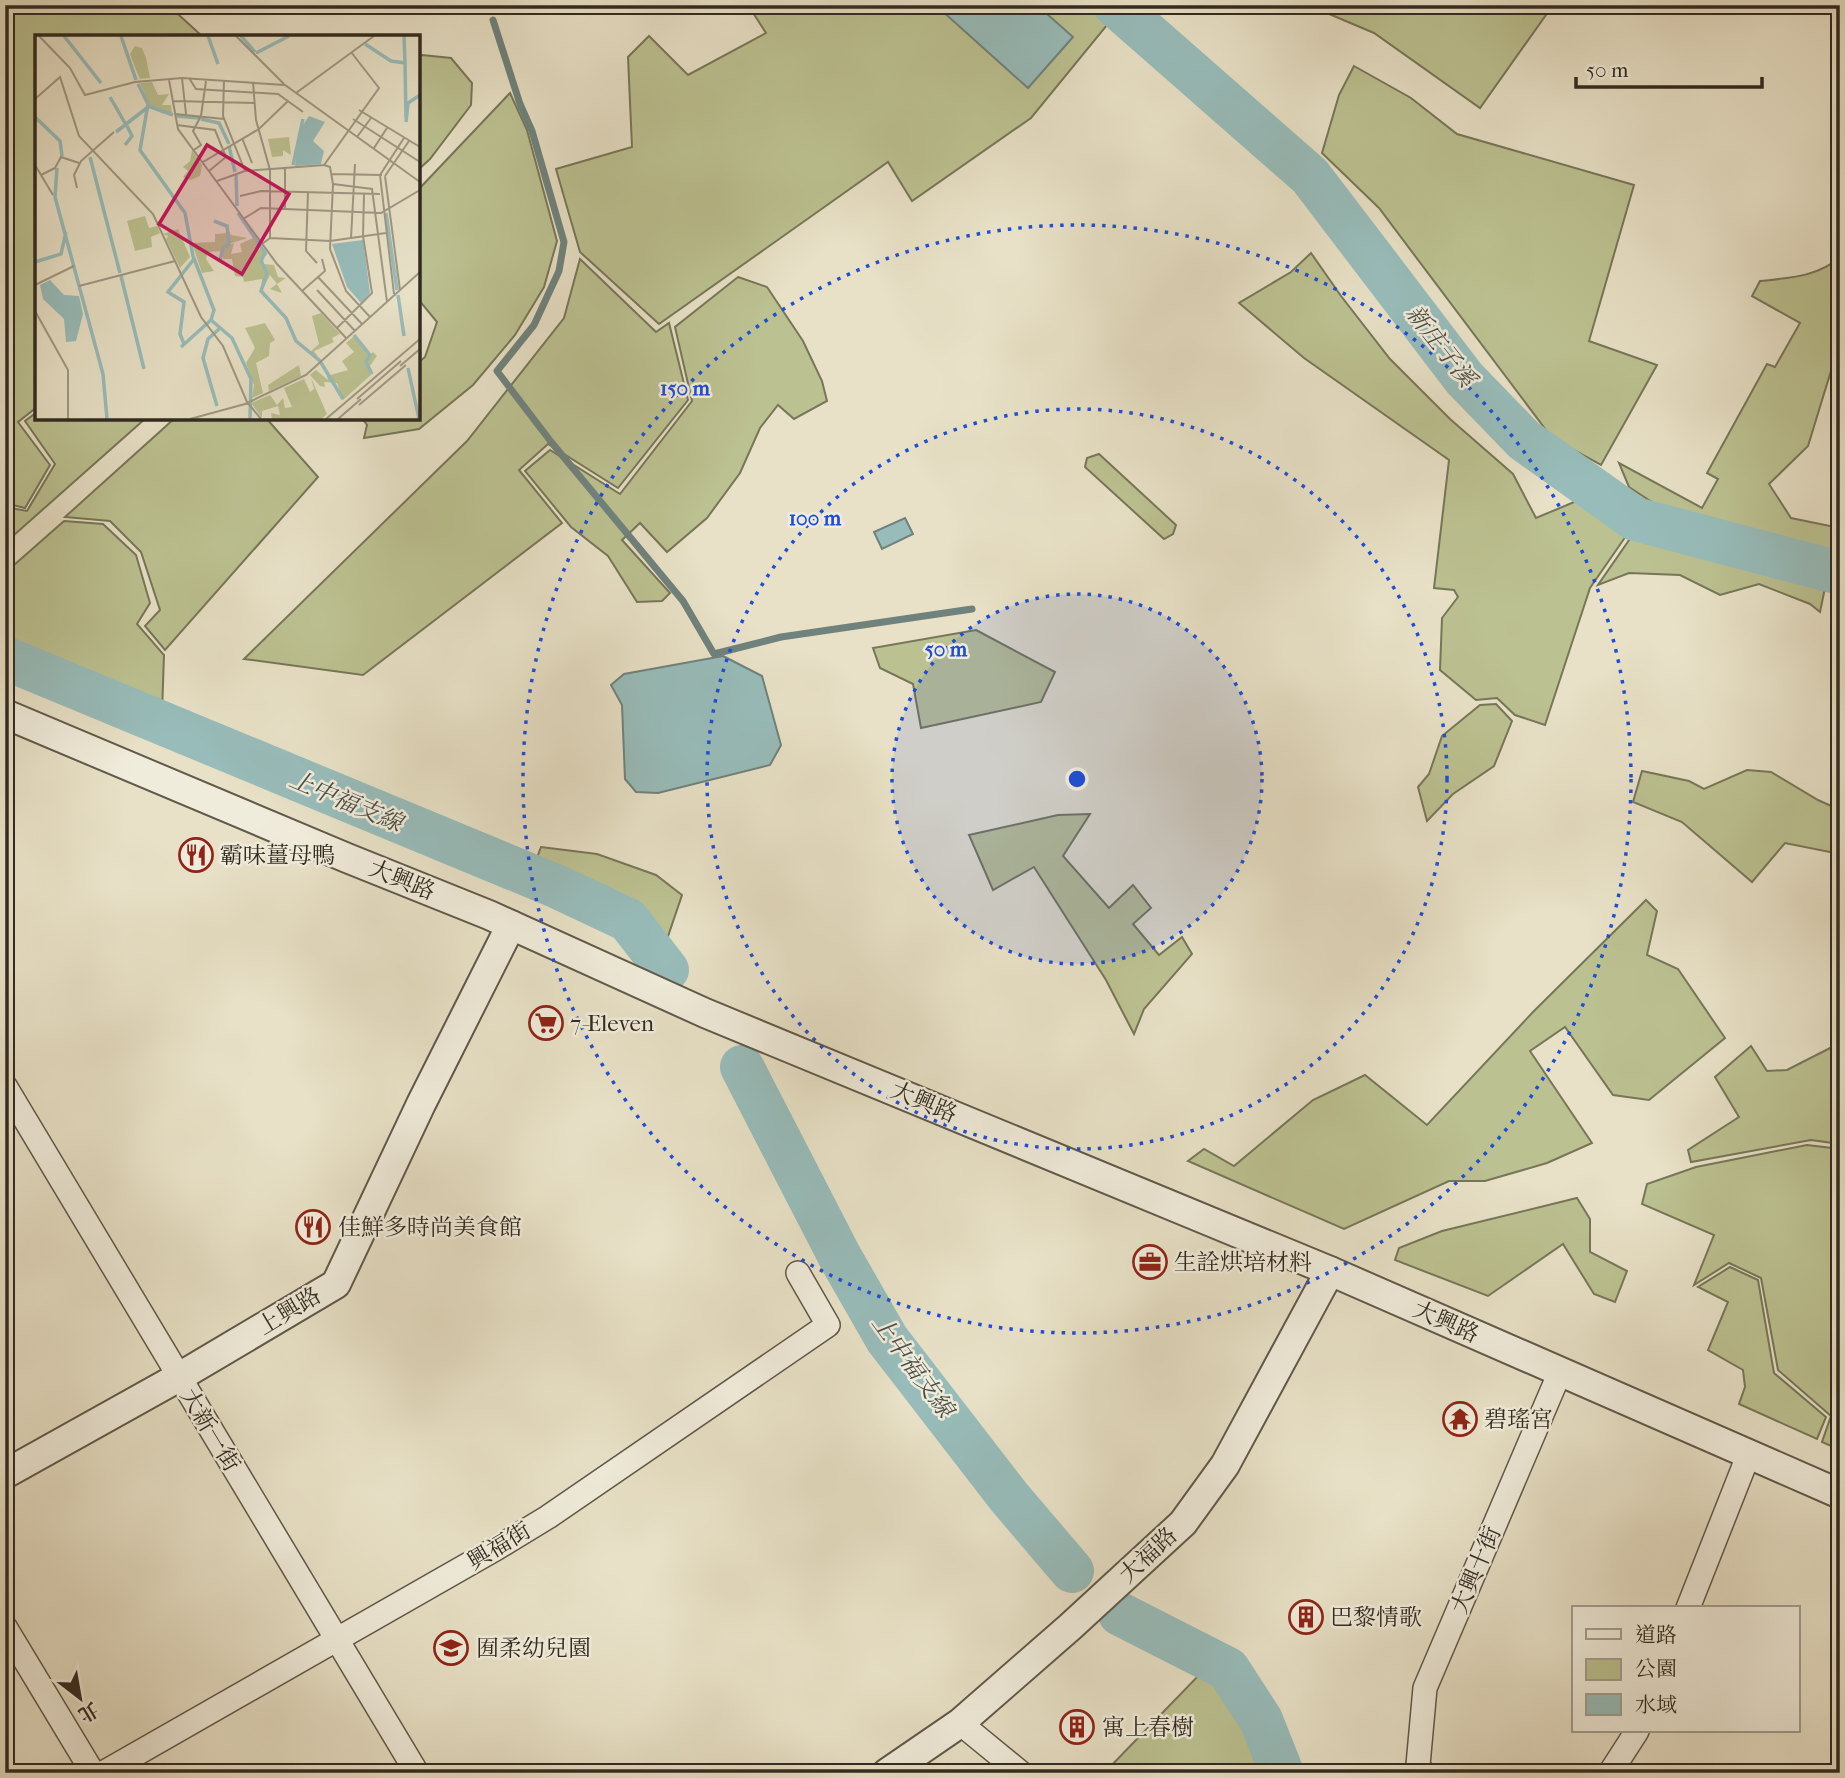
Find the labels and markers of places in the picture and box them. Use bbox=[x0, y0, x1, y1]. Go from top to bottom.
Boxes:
centre of rings bbox=[1065, 767, 1089, 791]
restaurant icon: 霸味薑母鴨 bbox=[177, 836, 215, 874]
place label: 霸味薑母鴨 bbox=[220, 842, 335, 869]
supermarket icon: 7-Eleven bbox=[527, 1004, 565, 1042]
place label: 7-Eleven bbox=[570, 1010, 655, 1037]
restaurant icon: 佳鮮多時尚美食館 bbox=[294, 1208, 332, 1246]
place label: 佳鮮多時尚美食館 bbox=[338, 1214, 522, 1241]
office icon: 生詮烘培材料 bbox=[1131, 1243, 1169, 1281]
place label: 生詮烘培材料 bbox=[1174, 1249, 1312, 1276]
temple icon: 碧瑤宮 bbox=[1441, 1400, 1479, 1438]
place label: 碧瑤宮 bbox=[1484, 1406, 1553, 1433]
building icon: 巴黎情歌 bbox=[1287, 1598, 1325, 1636]
place label: 巴黎情歌 bbox=[1330, 1604, 1422, 1631]
school or university icon: 囿柔幼兒園 bbox=[432, 1629, 470, 1667]
place label: 囿柔幼兒園 bbox=[476, 1635, 591, 1662]
building icon: 寓上春樹 bbox=[1058, 1708, 1096, 1746]
place label: 寓上春樹 bbox=[1102, 1714, 1194, 1741]

